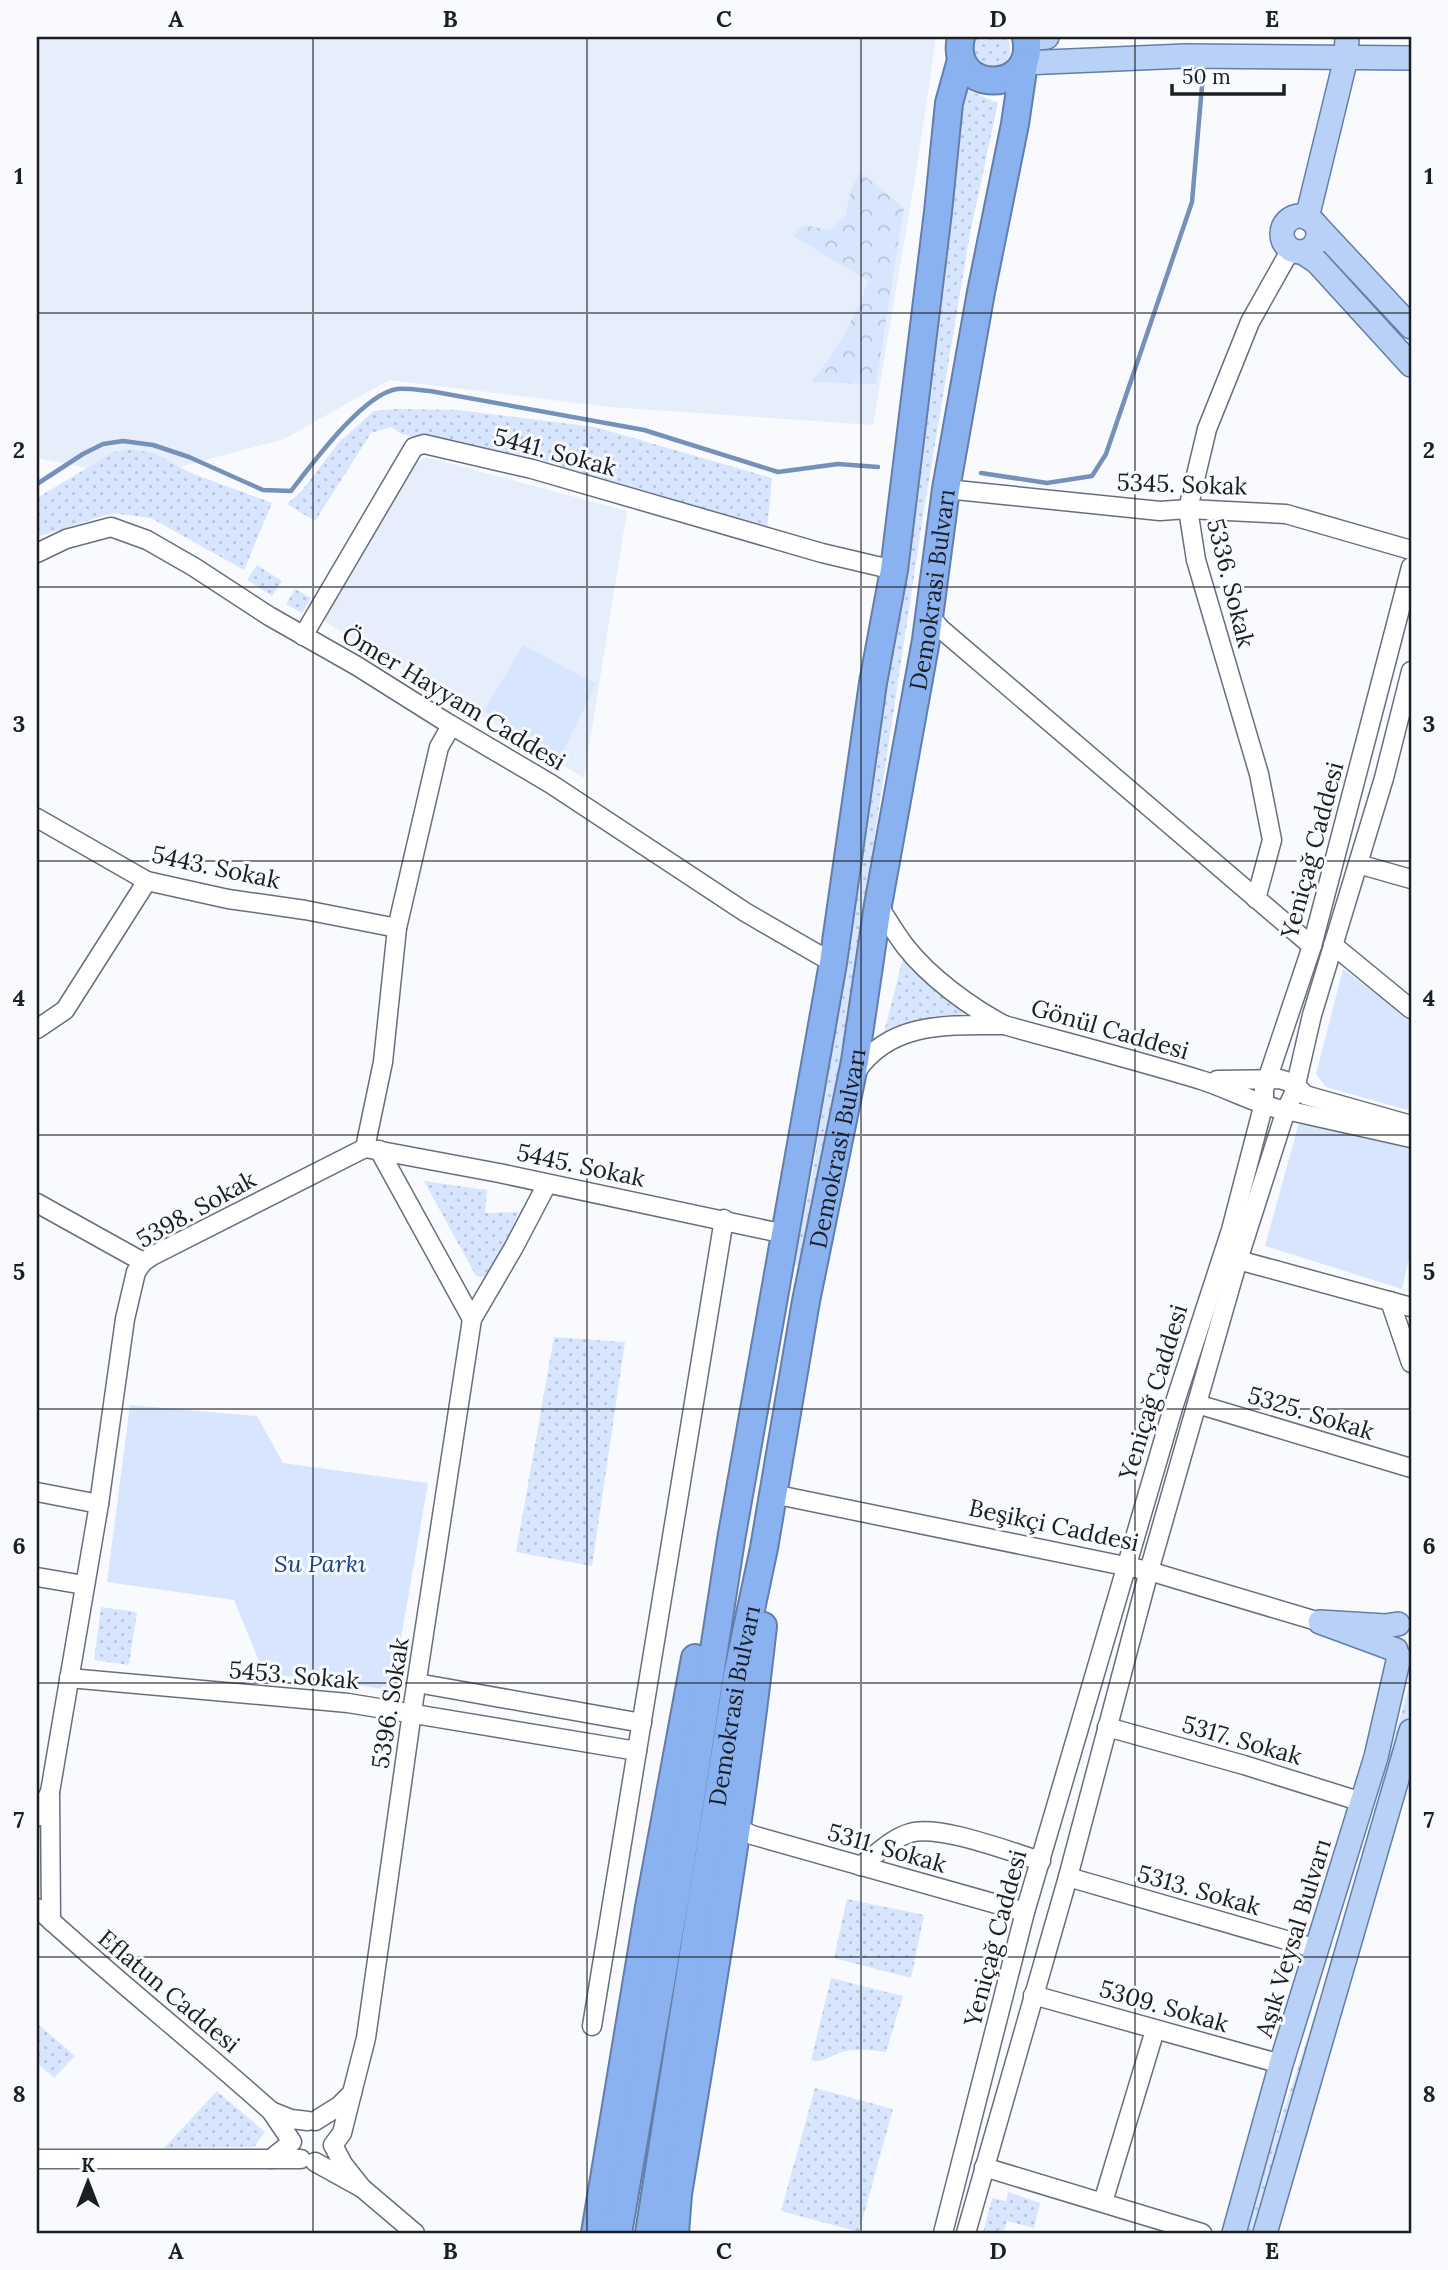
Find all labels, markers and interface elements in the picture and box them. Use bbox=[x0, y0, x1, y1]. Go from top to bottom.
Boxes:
text: A bbox=[168, 4, 184, 33]
text: B bbox=[442, 4, 458, 33]
text: C bbox=[716, 4, 732, 33]
text: D bbox=[989, 4, 1007, 33]
text: E bbox=[1265, 4, 1279, 33]
scale bar bbox=[1172, 52, 1284, 96]
text: 50 m bbox=[1182, 63, 1231, 90]
text: 1 bbox=[14, 161, 24, 190]
text: 1 bbox=[1424, 161, 1434, 190]
street label: 5441. Sokak bbox=[490, 421, 620, 483]
text: 2 bbox=[13, 435, 25, 464]
text: 2 bbox=[1423, 435, 1435, 464]
street label: 5345. Sokak bbox=[1116, 466, 1248, 502]
street label: Demokrasi Bulvarı bbox=[902, 487, 961, 693]
street label: 5336. Sokak bbox=[1200, 515, 1262, 651]
street label: Ömer Hayyam Caddesi bbox=[337, 619, 571, 777]
text: 3 bbox=[13, 709, 25, 738]
text: 3 bbox=[1423, 709, 1435, 738]
street label: Yeniçağ Caddesi bbox=[1273, 758, 1350, 943]
street label: 5443. Sokak bbox=[149, 838, 283, 896]
text: 4 bbox=[13, 983, 25, 1012]
text: 4 bbox=[1423, 983, 1435, 1012]
street label: Gönül Caddesi bbox=[1027, 992, 1193, 1066]
street label: Demokrasi Bulvarı bbox=[802, 1047, 872, 1251]
street label: 5445. Sokak bbox=[514, 1136, 648, 1194]
street label: 5398. Sokak bbox=[131, 1163, 261, 1255]
text: 5 bbox=[13, 1257, 25, 1286]
text: 5 bbox=[1423, 1257, 1435, 1286]
street label: Yeniçağ Caddesi bbox=[1111, 1301, 1194, 1484]
street label: 5325. Sokak bbox=[1244, 1379, 1378, 1447]
street label: Beşikçi Caddesi bbox=[966, 1492, 1142, 1558]
text: 6 bbox=[12, 1531, 26, 1560]
text: 6 bbox=[1422, 1531, 1436, 1560]
park label: Su Parkı bbox=[274, 1548, 366, 1579]
street label: Demokrasi Bulvarı bbox=[701, 1603, 767, 1808]
street label: 5396. Sokak bbox=[364, 1635, 416, 1771]
street label: 5453. Sokak bbox=[228, 1654, 360, 1696]
street label: 5317. Sokak bbox=[1179, 1708, 1306, 1772]
text: 7 bbox=[14, 1805, 25, 1834]
text: 7 bbox=[1424, 1805, 1435, 1834]
street label: 5311. Sokak bbox=[824, 1816, 950, 1880]
street label: Aşık Veysal Bulvarı bbox=[1248, 1835, 1338, 2042]
street label: Yeniçağ Caddesi bbox=[956, 1846, 1033, 2031]
street label: 5313. Sokak bbox=[1134, 1858, 1264, 1922]
street label: Eflatun Caddesi bbox=[92, 1923, 246, 2059]
street label: 5309. Sokak bbox=[1096, 1973, 1232, 2039]
text: 8 bbox=[12, 2079, 26, 2108]
text: 8 bbox=[1422, 2079, 1436, 2108]
north arrow bbox=[52, 2148, 122, 2218]
text: K bbox=[81, 2153, 95, 2177]
text: A bbox=[168, 2236, 184, 2265]
text: B bbox=[442, 2236, 458, 2265]
text: C bbox=[716, 2236, 732, 2265]
text: D bbox=[989, 2236, 1007, 2265]
text: E bbox=[1265, 2236, 1279, 2265]

